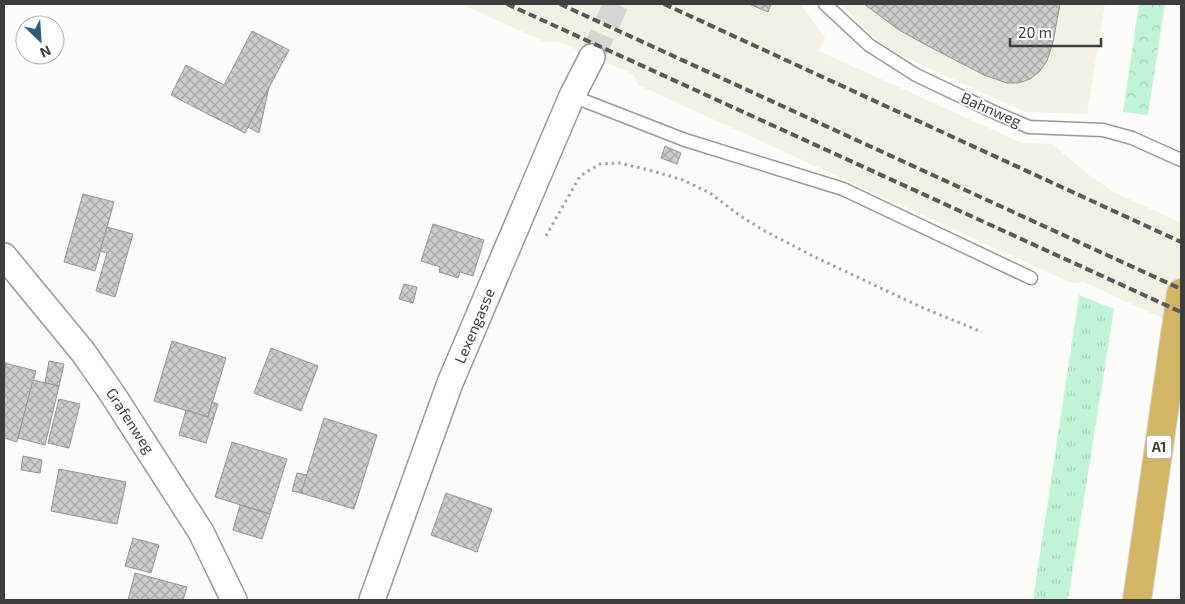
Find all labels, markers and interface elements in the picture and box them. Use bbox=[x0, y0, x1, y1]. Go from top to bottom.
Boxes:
north arrow bbox=[15, 15, 65, 65]
scale bar bbox=[1010, 15, 1101, 47]
text: 20 m bbox=[1018, 23, 1052, 41]
text: N bbox=[38, 42, 54, 62]
street label: Bahnweg bbox=[959, 88, 1025, 131]
street label: Lexengasse bbox=[450, 285, 498, 366]
street label: Grafenweg bbox=[103, 384, 159, 457]
road number: A1 bbox=[1146, 436, 1172, 458]

